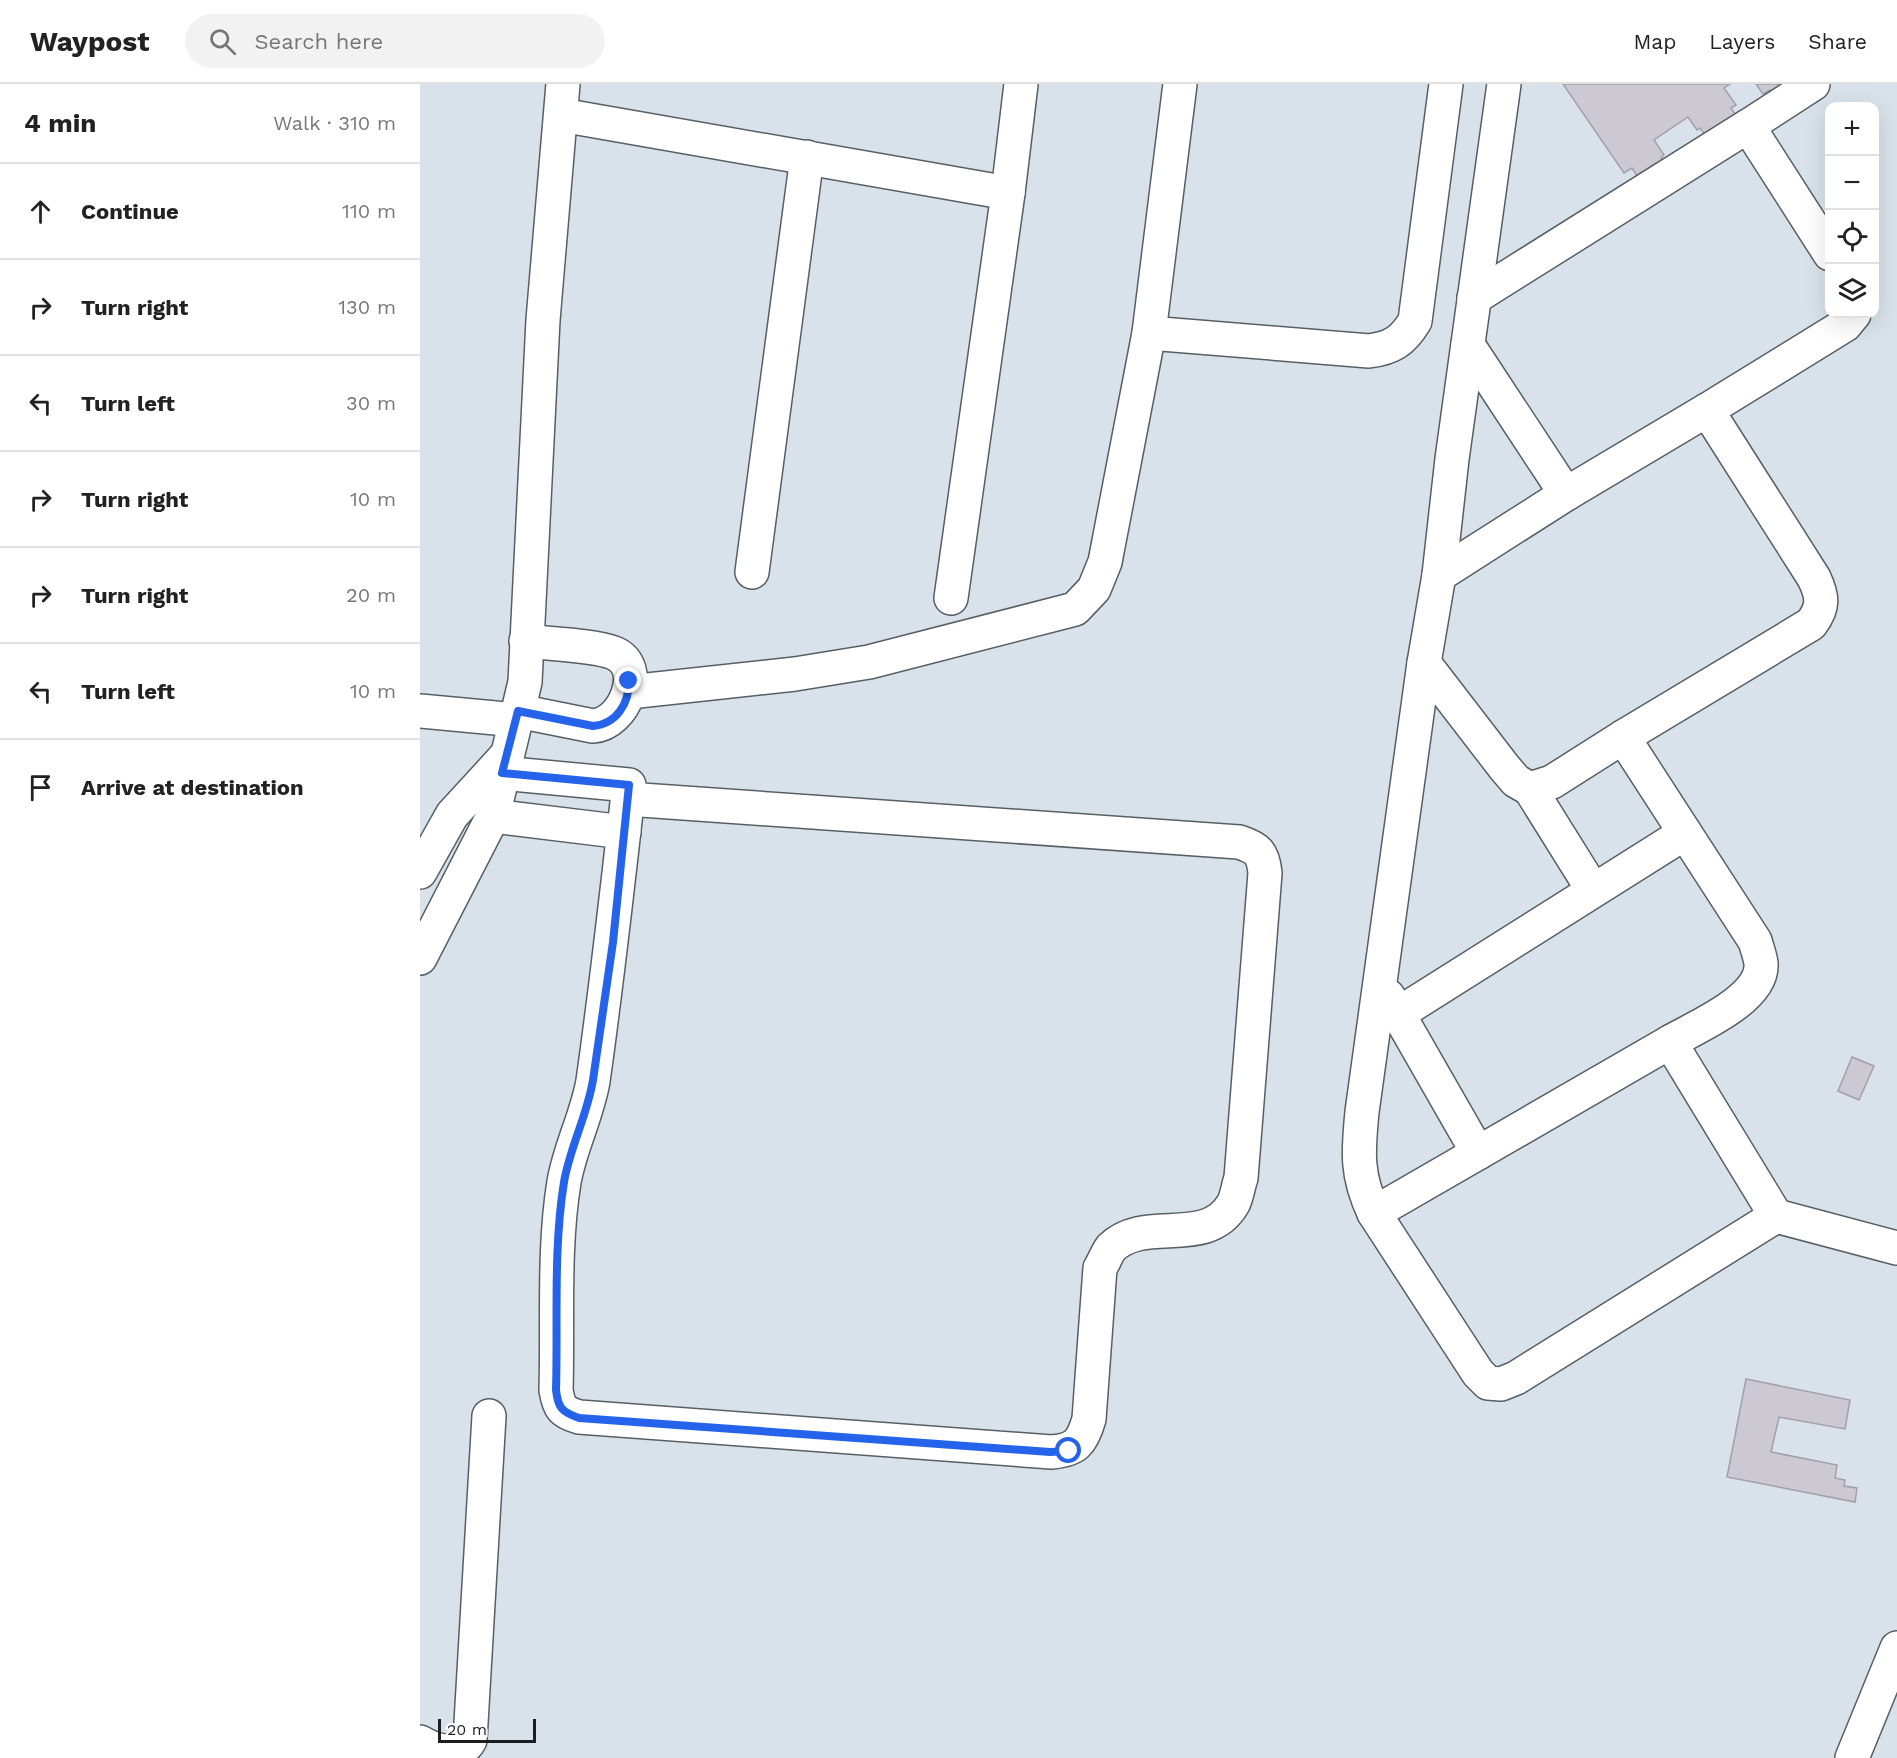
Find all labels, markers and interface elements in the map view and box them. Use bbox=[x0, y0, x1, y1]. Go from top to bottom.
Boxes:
search box bbox=[185, 14, 605, 68]
text: Waypost bbox=[30, 25, 149, 58]
icon: search bbox=[206, 25, 239, 58]
text: Search here bbox=[254, 29, 383, 54]
text: Map bbox=[1633, 29, 1676, 54]
text: Layers bbox=[1709, 29, 1775, 54]
text: Share bbox=[1808, 29, 1867, 54]
map controls bbox=[1825, 102, 1879, 318]
button: + bbox=[1825, 102, 1879, 156]
text: 4 min bbox=[24, 108, 96, 138]
text: Walk · 310 m bbox=[273, 111, 396, 135]
button: − bbox=[1825, 156, 1879, 210]
icon: ahead bbox=[24, 195, 57, 228]
text: Continue bbox=[81, 199, 179, 224]
text: 110 m bbox=[342, 199, 396, 223]
button: locate bbox=[1825, 210, 1879, 264]
button: layers bbox=[1825, 264, 1879, 318]
icon: right bbox=[24, 291, 57, 324]
text: Turn right bbox=[81, 295, 188, 320]
text: 130 m bbox=[338, 295, 396, 319]
icon: left bbox=[24, 387, 57, 420]
text: Turn left bbox=[81, 391, 175, 416]
text: 30 m bbox=[346, 391, 396, 415]
icon: right bbox=[24, 483, 57, 516]
text: Turn right bbox=[81, 487, 188, 512]
text: 10 m bbox=[350, 487, 396, 511]
icon: right bbox=[24, 579, 57, 612]
text: Turn right bbox=[81, 583, 188, 608]
text: 20 m bbox=[346, 583, 396, 607]
route end bbox=[615, 667, 641, 693]
icon: left bbox=[24, 675, 57, 708]
text: Turn left bbox=[81, 679, 175, 704]
text: 10 m bbox=[350, 679, 396, 703]
icon: arrive bbox=[24, 771, 57, 804]
text: Arrive at destination bbox=[81, 775, 304, 800]
route start bbox=[1055, 1437, 1081, 1463]
scale bar bbox=[438, 1716, 536, 1744]
text: 20 m bbox=[447, 1720, 487, 1739]

